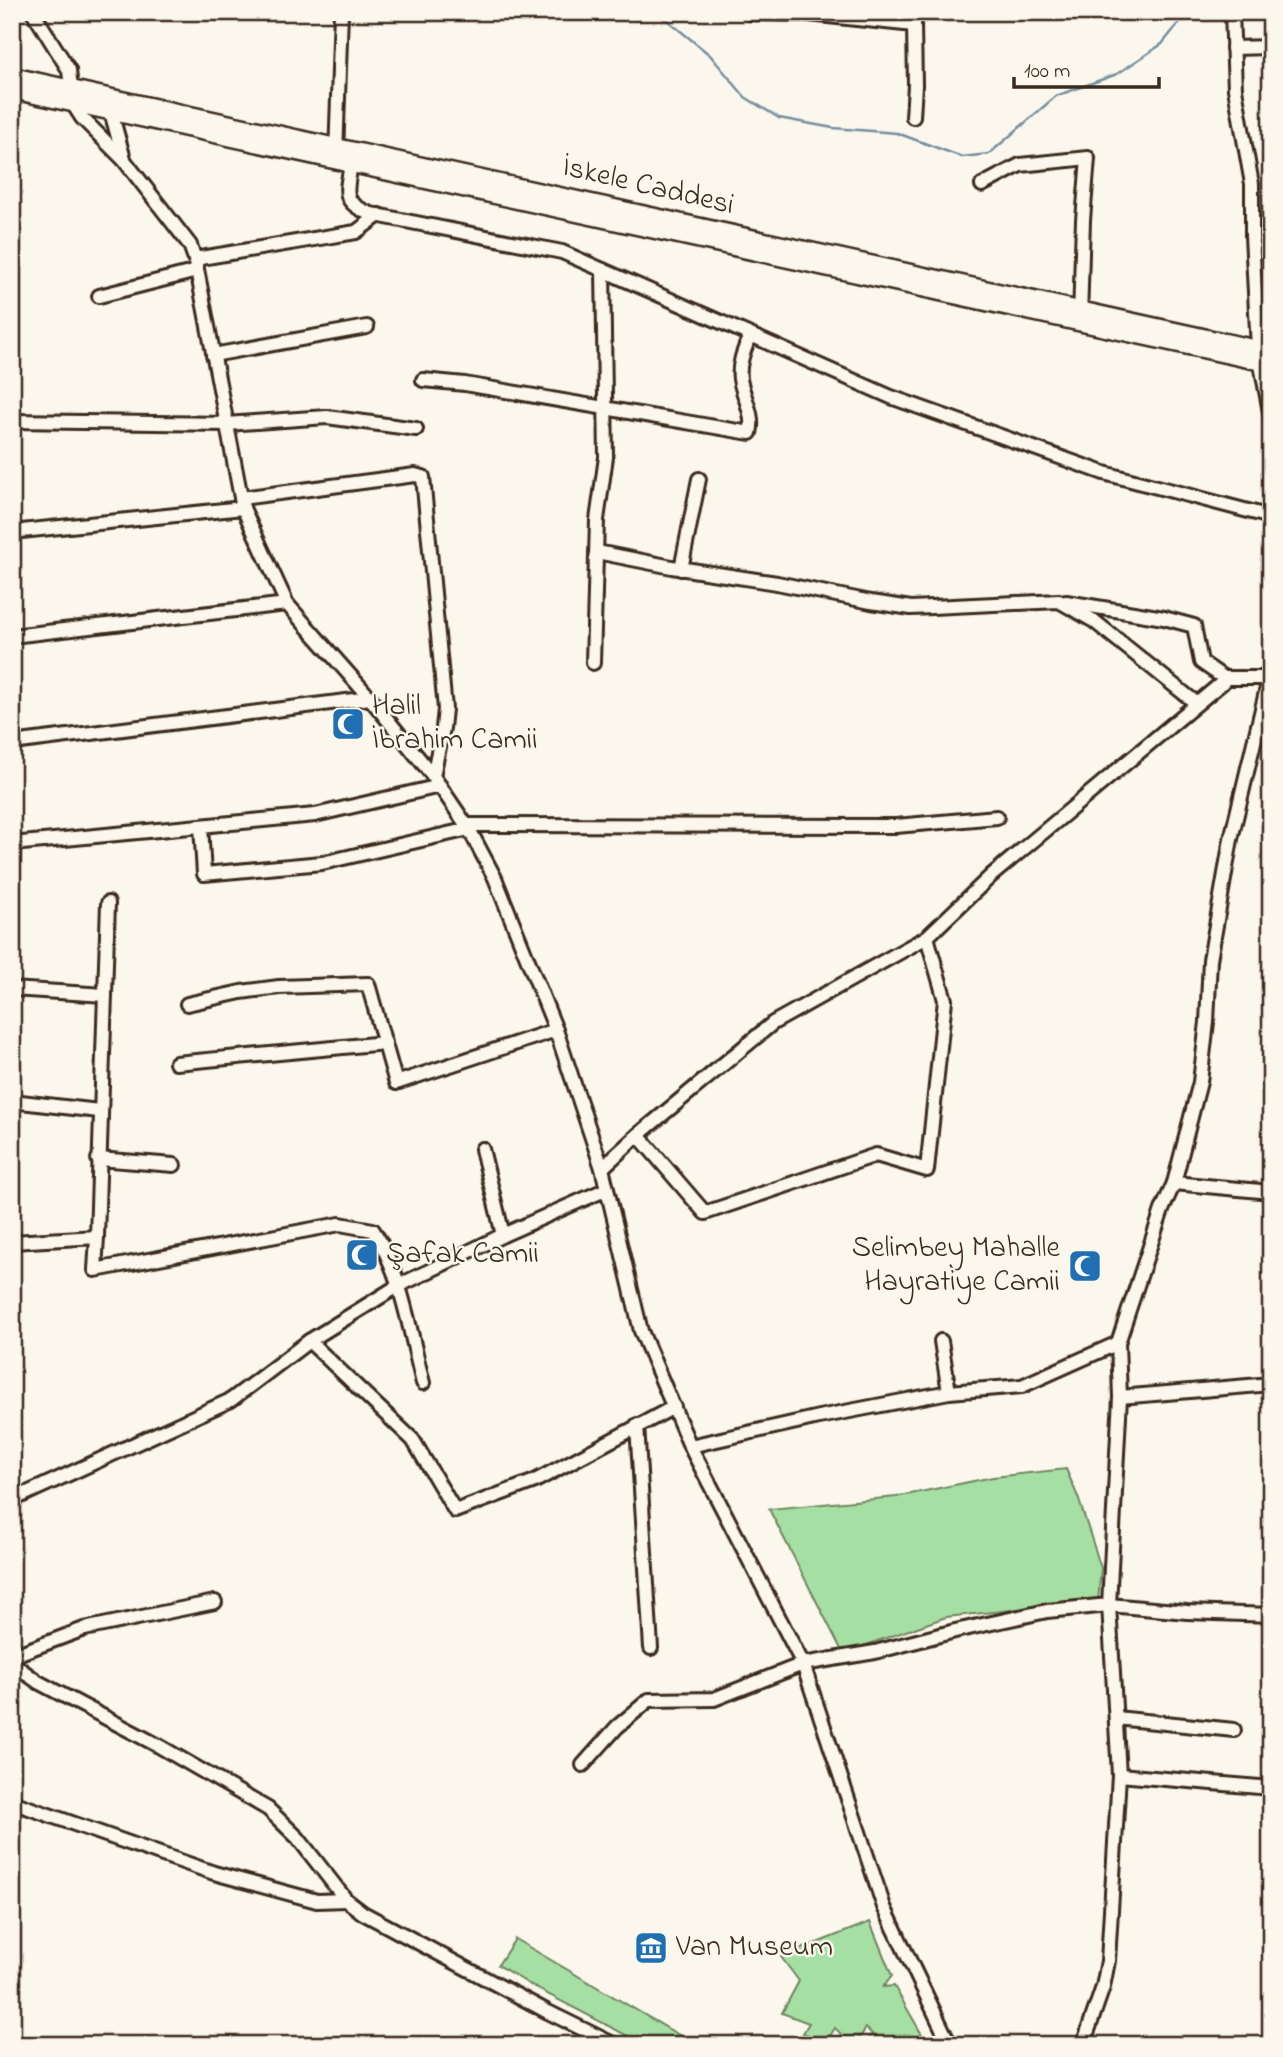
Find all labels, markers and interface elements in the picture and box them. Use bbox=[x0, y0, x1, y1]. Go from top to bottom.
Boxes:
scale bar bbox=[1014, 46, 1159, 90]
text: 100 m bbox=[1024, 57, 1070, 87]
street label: İskele Caddesi bbox=[558, 146, 738, 228]
place label: Halil İbrahim Camii bbox=[372, 685, 538, 763]
mosque icon: Halil İbrahim Camii bbox=[329, 705, 367, 743]
place label: Selimbey Mahalle Hayratiye Camii bbox=[852, 1227, 1061, 1305]
place label: Şafak Camii bbox=[386, 1233, 539, 1277]
mosque icon: Şafak Camii bbox=[343, 1236, 381, 1274]
mosque icon: Selimbey Mahalle Hayratiye Camii bbox=[1066, 1247, 1104, 1285]
place label: Van Museum bbox=[675, 1926, 833, 1970]
museum icon: Van Museum bbox=[632, 1929, 670, 1967]

